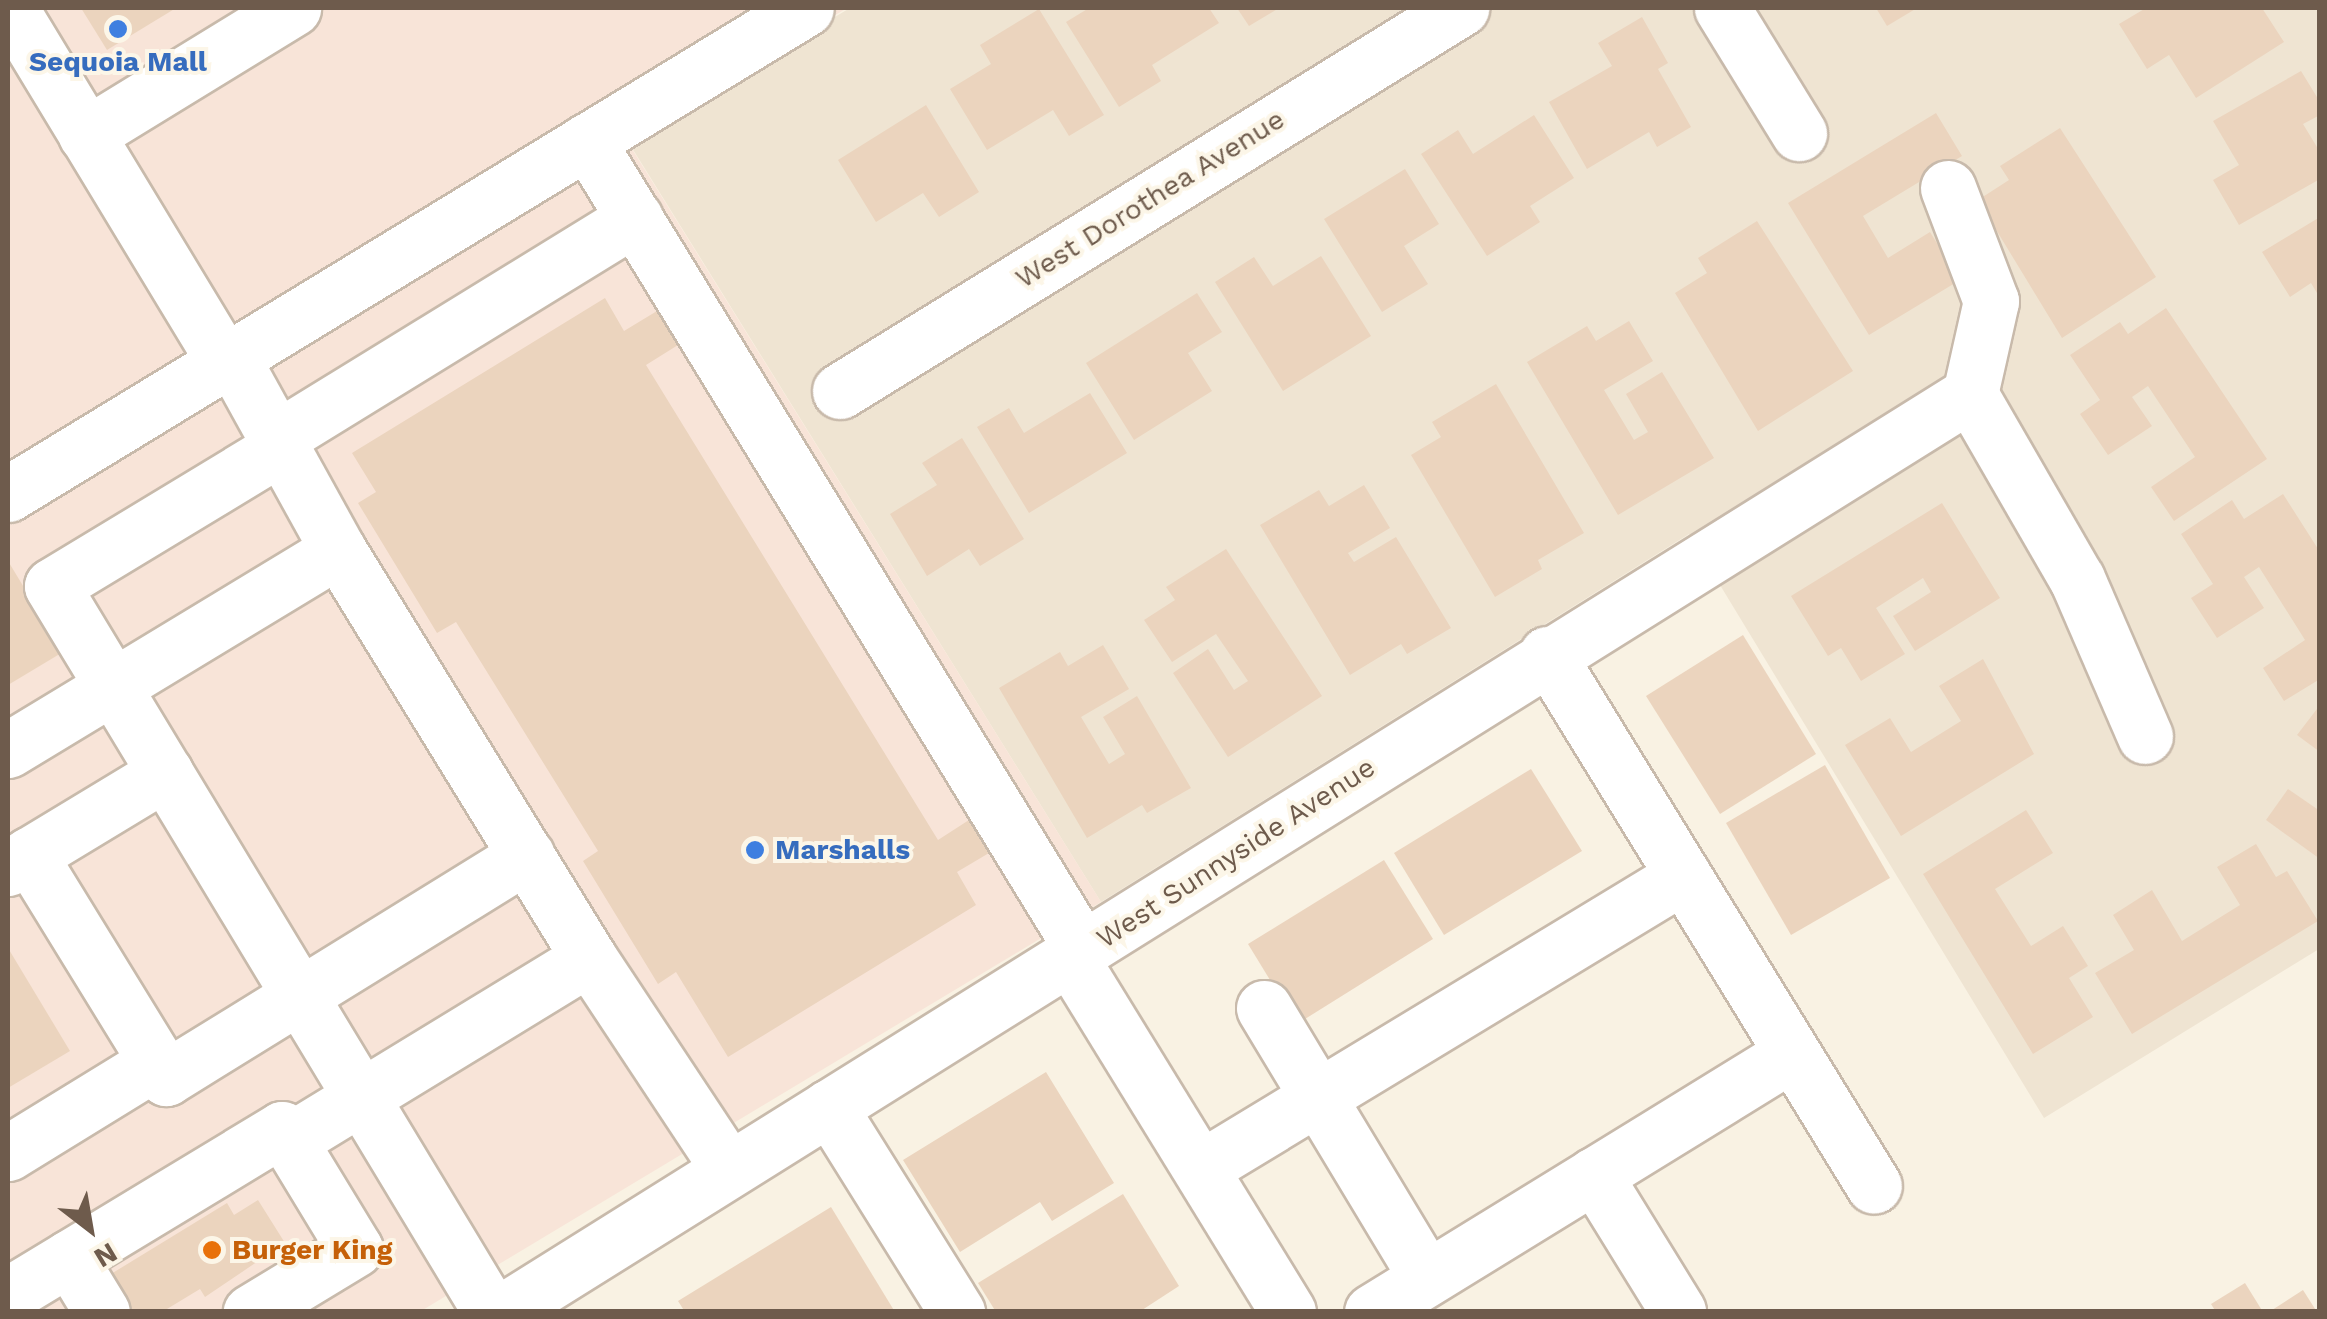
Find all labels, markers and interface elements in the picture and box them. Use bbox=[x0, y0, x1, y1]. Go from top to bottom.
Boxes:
marker: Sequoia Mall bbox=[107, 18, 129, 40]
place label: Sequoia Mall bbox=[29, 45, 207, 79]
street label: West Dorothea Avenue bbox=[1009, 102, 1291, 296]
street label: West Sunnyside Avenue bbox=[1090, 750, 1382, 956]
place label: Marshalls bbox=[775, 833, 910, 867]
marker: Marshalls bbox=[744, 839, 766, 861]
north arrow bbox=[40, 1179, 140, 1279]
place label: Burger King bbox=[232, 1233, 393, 1267]
text: N bbox=[88, 1236, 123, 1275]
marker: Burger King bbox=[201, 1239, 223, 1261]

